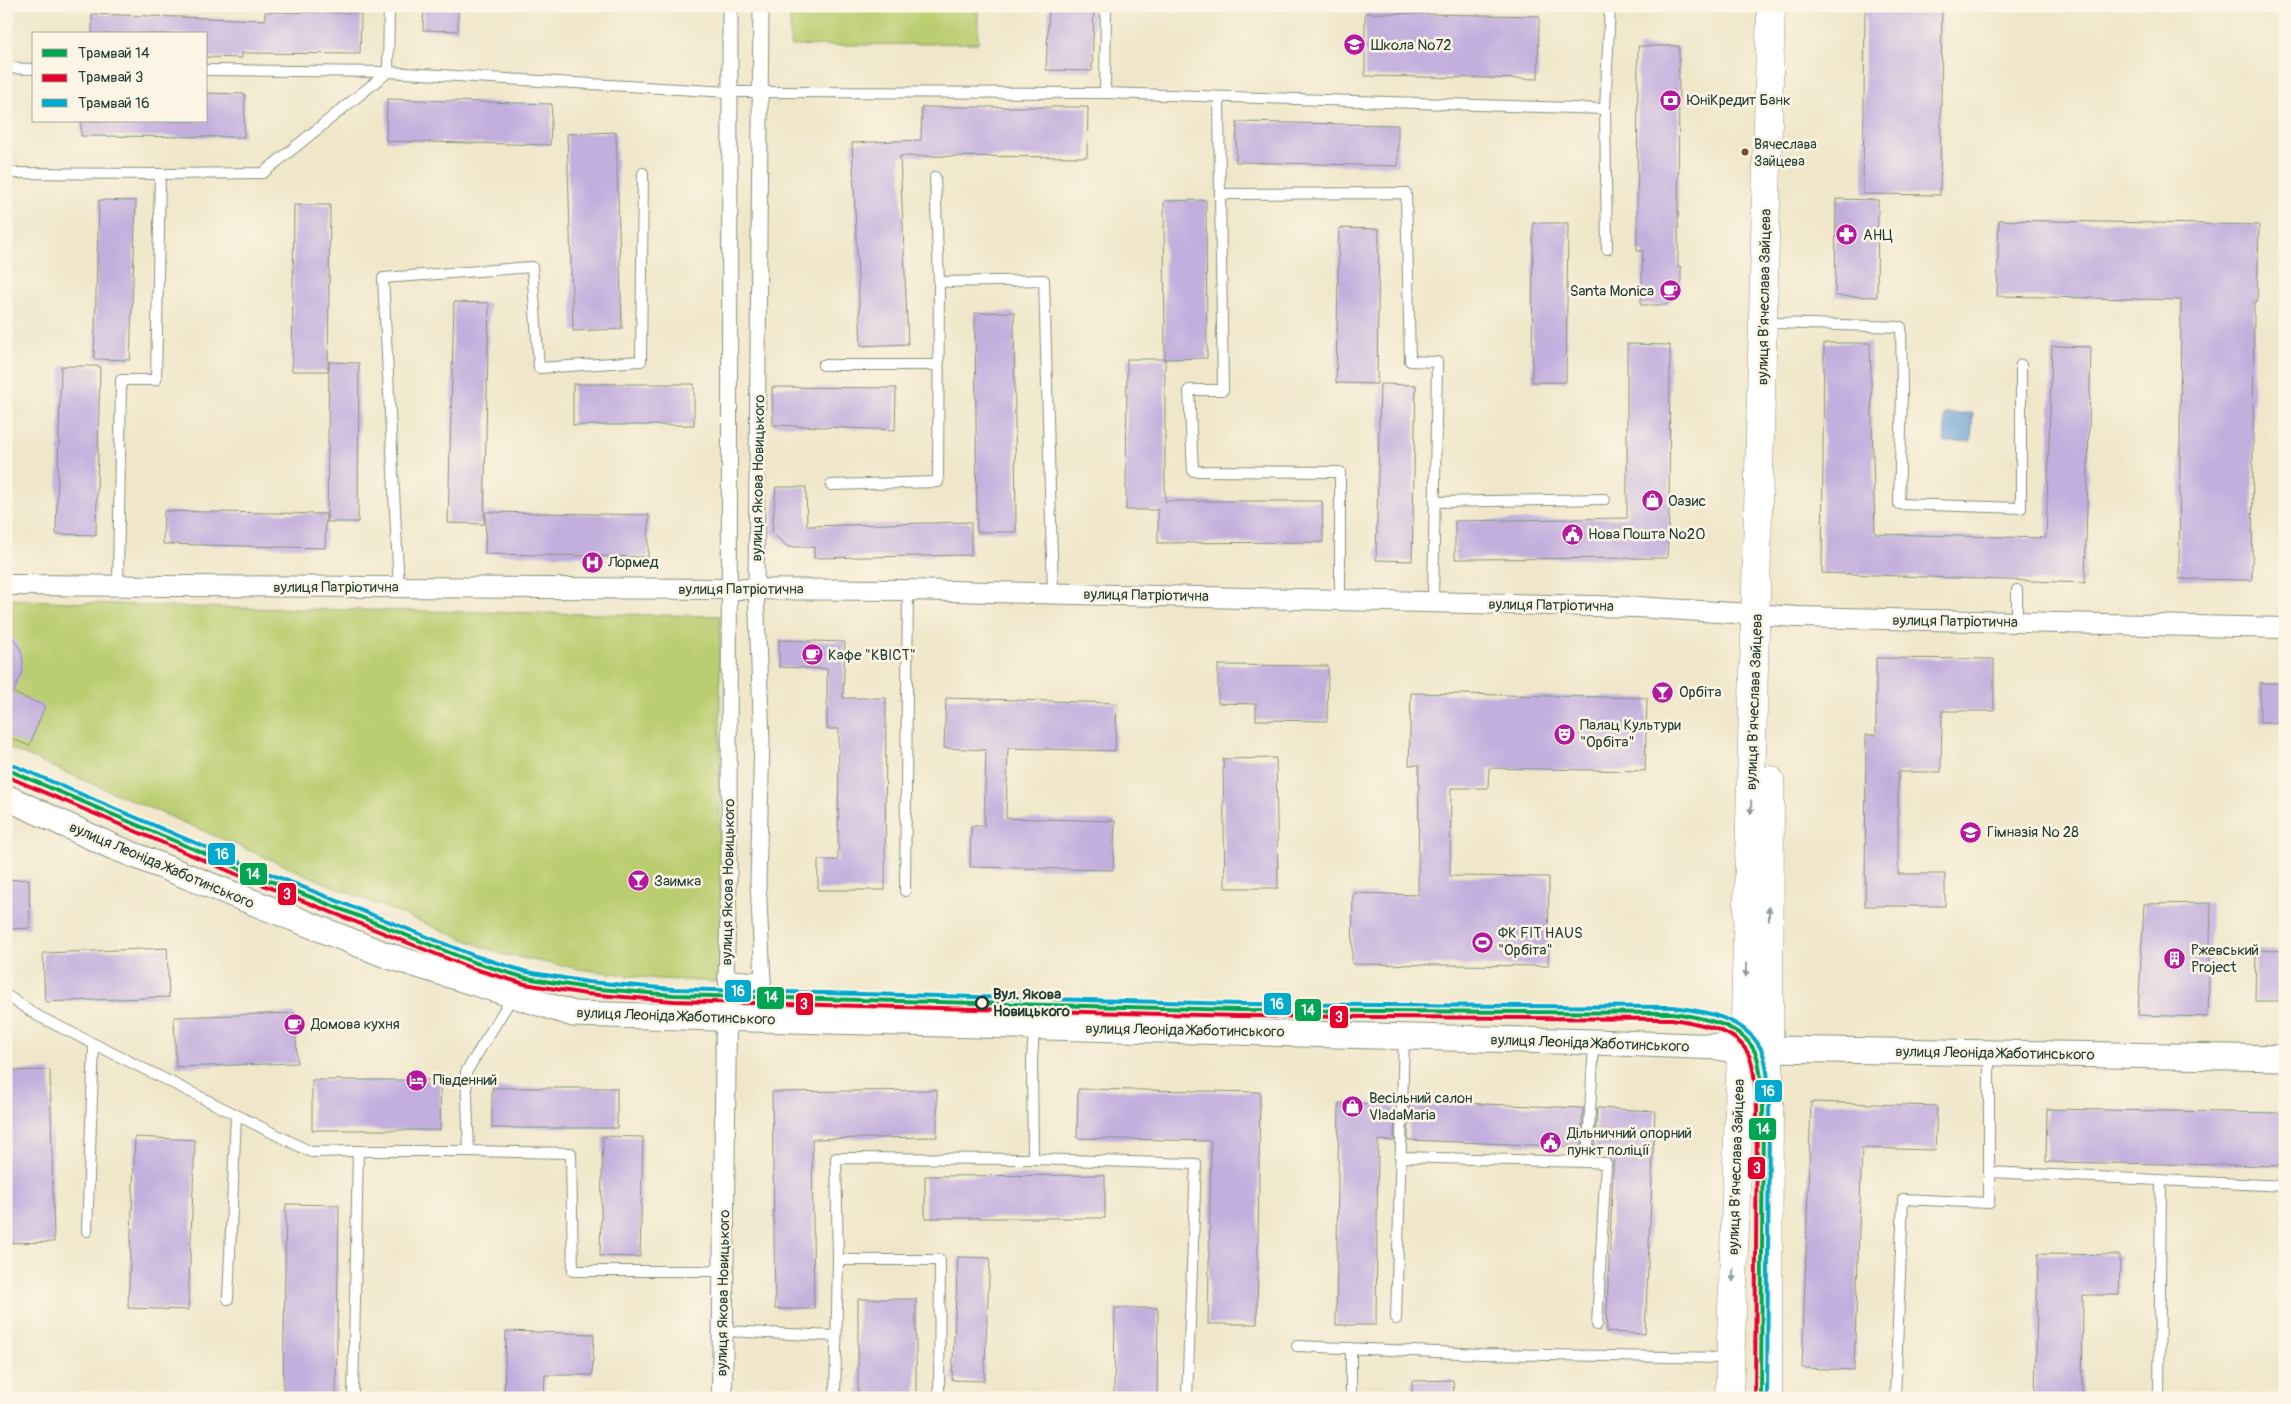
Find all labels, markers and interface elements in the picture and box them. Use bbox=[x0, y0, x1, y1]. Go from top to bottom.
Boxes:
legend bbox=[32, 32, 208, 122]
school or university icon: Школа №72 bbox=[1343, 33, 1367, 57]
place label: Школа №72 bbox=[1371, 36, 1452, 55]
text: Трамвай 14 bbox=[78, 44, 150, 63]
text: Трамвай 3 bbox=[78, 68, 143, 87]
bank icon: ЮніКредит Банк bbox=[1659, 88, 1683, 112]
place label: ЮніКредит Банк bbox=[1687, 91, 1791, 110]
text: Трамвай 16 bbox=[78, 94, 150, 113]
place label: Вячеслава Зайцева bbox=[1754, 136, 1817, 170]
marker: Вячеслава Зайцева bbox=[1740, 147, 1750, 157]
street label: вулиця Вʼячеслава Зайцева bbox=[1753, 209, 1776, 385]
pharmacy icon: АНЦ bbox=[1835, 223, 1859, 247]
place label: АНЦ bbox=[1863, 226, 1893, 245]
cafe icon: Santa Monica bbox=[1658, 279, 1682, 303]
place label: Santa Monica bbox=[1570, 282, 1654, 301]
street label: вулиця Якова Новицького bbox=[748, 394, 769, 562]
shop icon: Оазис bbox=[1640, 489, 1664, 513]
place label: Оазис bbox=[1668, 492, 1706, 511]
public building icon: Нова Пошта №20 bbox=[1560, 522, 1584, 546]
place label: Нова Пошта №20 bbox=[1588, 525, 1705, 544]
hospital icon: Лормед bbox=[580, 550, 604, 574]
place label: Лормед bbox=[607, 553, 658, 572]
street label: вулиця Патріотична bbox=[273, 578, 399, 597]
street label: вулиця Патріотична bbox=[678, 580, 804, 599]
street label: вулиця Патріотична bbox=[1083, 585, 1209, 606]
street label: вулиця Патріотична bbox=[1488, 595, 1614, 616]
street label: вулиця Патріотична bbox=[1892, 611, 2018, 632]
street label: вулиця Вʼячеслава Зайцева bbox=[1742, 613, 1767, 791]
cafe icon: Кафе "КВІСТ" bbox=[800, 643, 824, 667]
place label: Кафе "КВІСТ" bbox=[828, 646, 916, 665]
bar icon: Орбіта bbox=[1651, 680, 1675, 704]
place label: Орбіта bbox=[1679, 683, 1721, 702]
place label: Палац Культури "Орбіта" bbox=[1580, 716, 1681, 752]
theatre icon: Палац Культури "Орбіта" bbox=[1552, 722, 1576, 746]
street label: вулиця Якова Новицького bbox=[718, 798, 739, 966]
one-way arrow bbox=[1747, 800, 1755, 816]
street label: вулиця Леоніда Жаботинського bbox=[66, 818, 257, 913]
school or university icon: Гімназія № 28 bbox=[1959, 820, 1983, 844]
place label: Гімназія № 28 bbox=[1987, 823, 2079, 842]
line badge: 16 bbox=[207, 842, 236, 866]
text: 16 bbox=[215, 846, 229, 863]
line badge: 14 bbox=[239, 862, 268, 886]
text: 14 bbox=[246, 866, 261, 883]
bar icon: Заимка bbox=[626, 869, 650, 893]
place label: Заимка bbox=[654, 872, 701, 891]
line badge: 3 bbox=[277, 882, 297, 906]
text: 3 bbox=[283, 886, 291, 903]
one-way arrow bbox=[1765, 904, 1773, 920]
place label: ФК FIT HAUS "Орбіта" bbox=[1498, 924, 1583, 960]
sports icon: ФК FIT HAUS "Орбіта" bbox=[1470, 930, 1494, 954]
place label: Ржевський Project bbox=[2191, 941, 2259, 977]
building icon: Ржевський Project bbox=[2163, 947, 2187, 971]
one-way arrow bbox=[1742, 962, 1750, 978]
line badge: 16 bbox=[724, 979, 752, 1003]
text: 16 bbox=[731, 983, 745, 1000]
place label: Вул. Якова Новицького bbox=[993, 985, 1070, 1021]
line badge: 14 bbox=[756, 986, 785, 1010]
text: 14 bbox=[764, 989, 779, 1006]
line badge: 3 bbox=[795, 992, 814, 1016]
line badge: 16 bbox=[1263, 992, 1292, 1016]
text: 3 bbox=[800, 996, 808, 1013]
marker: Вул. Якова Новицького bbox=[975, 996, 989, 1010]
text: 16 bbox=[1270, 996, 1284, 1013]
line badge: 14 bbox=[1294, 998, 1322, 1022]
text: 14 bbox=[1301, 1002, 1316, 1019]
street label: вулиця Леоніда Жаботинського bbox=[576, 1004, 776, 1029]
line badge: 3 bbox=[1329, 1005, 1349, 1029]
text: 3 bbox=[1335, 1009, 1343, 1026]
cafe icon: Домова кухня bbox=[283, 1012, 307, 1036]
place label: Домова кухня bbox=[310, 1015, 400, 1034]
street label: вулиця Леоніда Жаботинського bbox=[1085, 1019, 1285, 1042]
street label: вулиця Леоніда Жаботинського bbox=[1490, 1031, 1690, 1056]
street label: вулиця Леоніда Жаботинського bbox=[1895, 1042, 2095, 1065]
hotel icon: Південний bbox=[405, 1068, 429, 1092]
place label: Південний bbox=[433, 1071, 497, 1090]
street label: вулиця Вʼячеслава Зайцева bbox=[1724, 1078, 1749, 1256]
line badge: 16 bbox=[1754, 1079, 1783, 1103]
text: 16 bbox=[1761, 1083, 1775, 1100]
place label: Весільний салон VladaMaria bbox=[1369, 1089, 1473, 1125]
shop icon: Весільний салон VladaMaria bbox=[1341, 1095, 1365, 1119]
line badge: 14 bbox=[1748, 1117, 1777, 1141]
text: 14 bbox=[1756, 1121, 1771, 1138]
place label: Дільничний опорний пункт поліції bbox=[1566, 1124, 1692, 1160]
public building icon: Дільничний опорний пункт поліції bbox=[1539, 1130, 1563, 1154]
line badge: 3 bbox=[1747, 1156, 1766, 1180]
text: 3 bbox=[1753, 1160, 1761, 1177]
street label: вулиця Якова Новицького bbox=[713, 1209, 734, 1377]
one-way arrow bbox=[1728, 1268, 1736, 1284]

